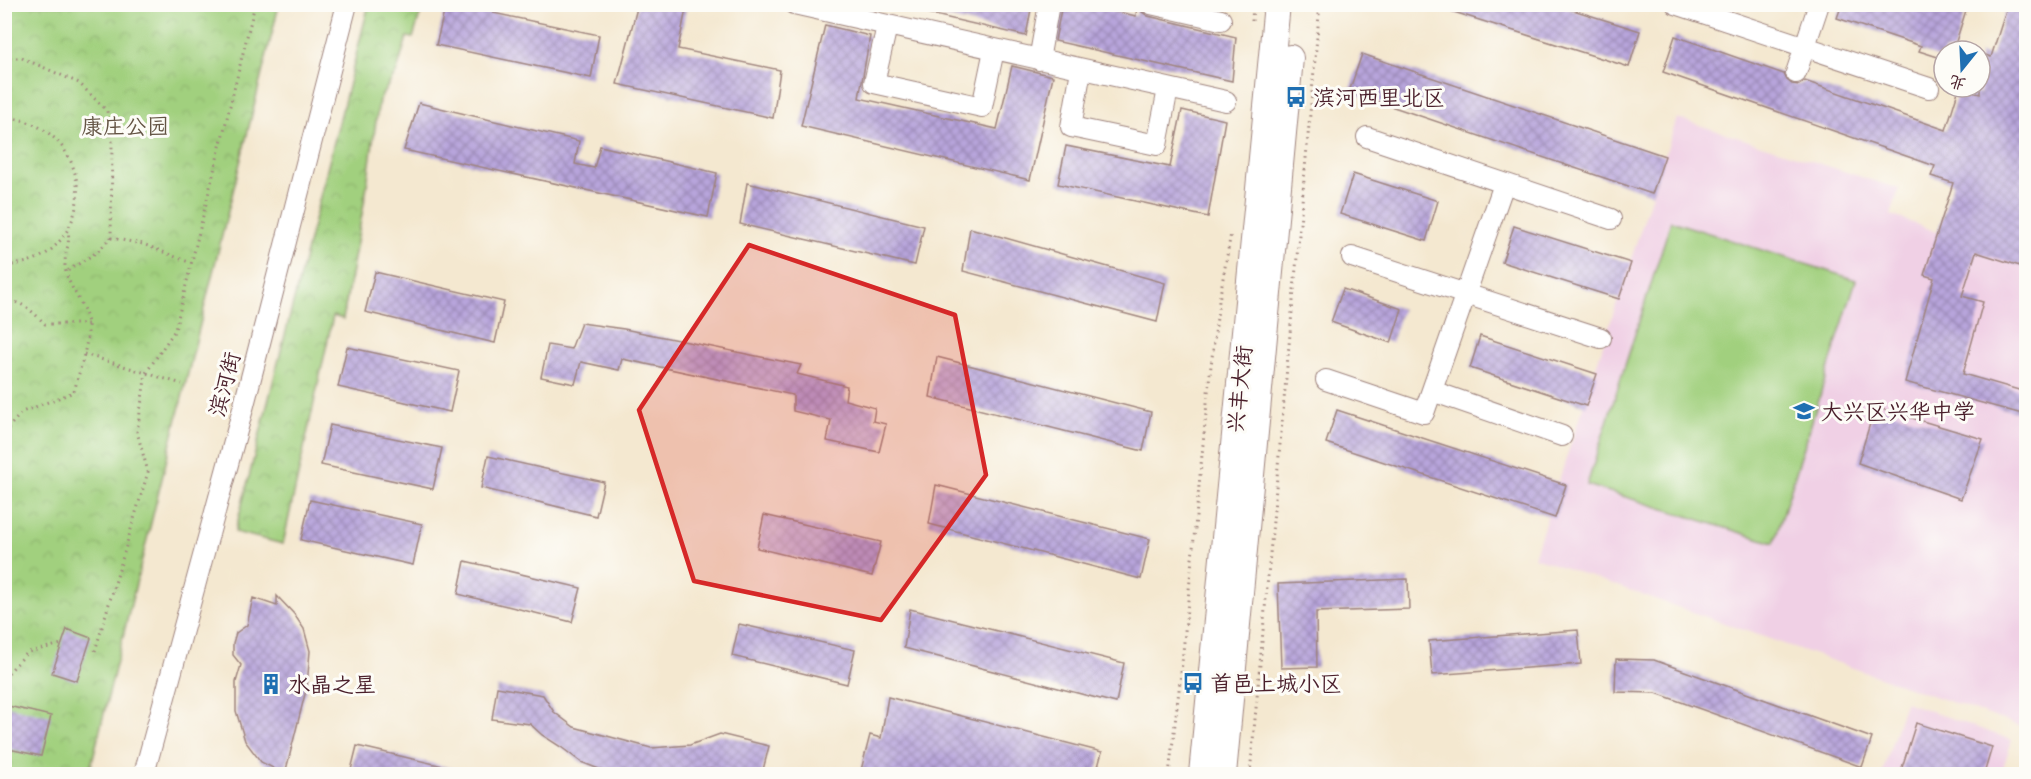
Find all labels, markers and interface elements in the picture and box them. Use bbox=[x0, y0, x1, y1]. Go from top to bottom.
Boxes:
north arrow bbox=[1932, 39, 1992, 99]
text: 北 bbox=[1947, 71, 1968, 93]
bus stop icon: 滨河西里北区 bbox=[1284, 85, 1308, 109]
place label: 滨河西里北区 bbox=[1313, 85, 1445, 111]
park label: 康庄公园 bbox=[81, 114, 169, 140]
street label: 兴丰大街 bbox=[1222, 344, 1258, 434]
street label: 滨河街 bbox=[204, 349, 246, 420]
school or university icon: 大兴区兴华中学 bbox=[1792, 399, 1816, 423]
place label: 大兴区兴华中学 bbox=[1821, 399, 1975, 425]
bus stop icon: 首邑上城小区 bbox=[1181, 671, 1205, 695]
place label: 首邑上城小区 bbox=[1210, 671, 1342, 697]
building icon: 水晶之星 bbox=[259, 672, 283, 696]
place label: 水晶之星 bbox=[288, 672, 376, 698]

